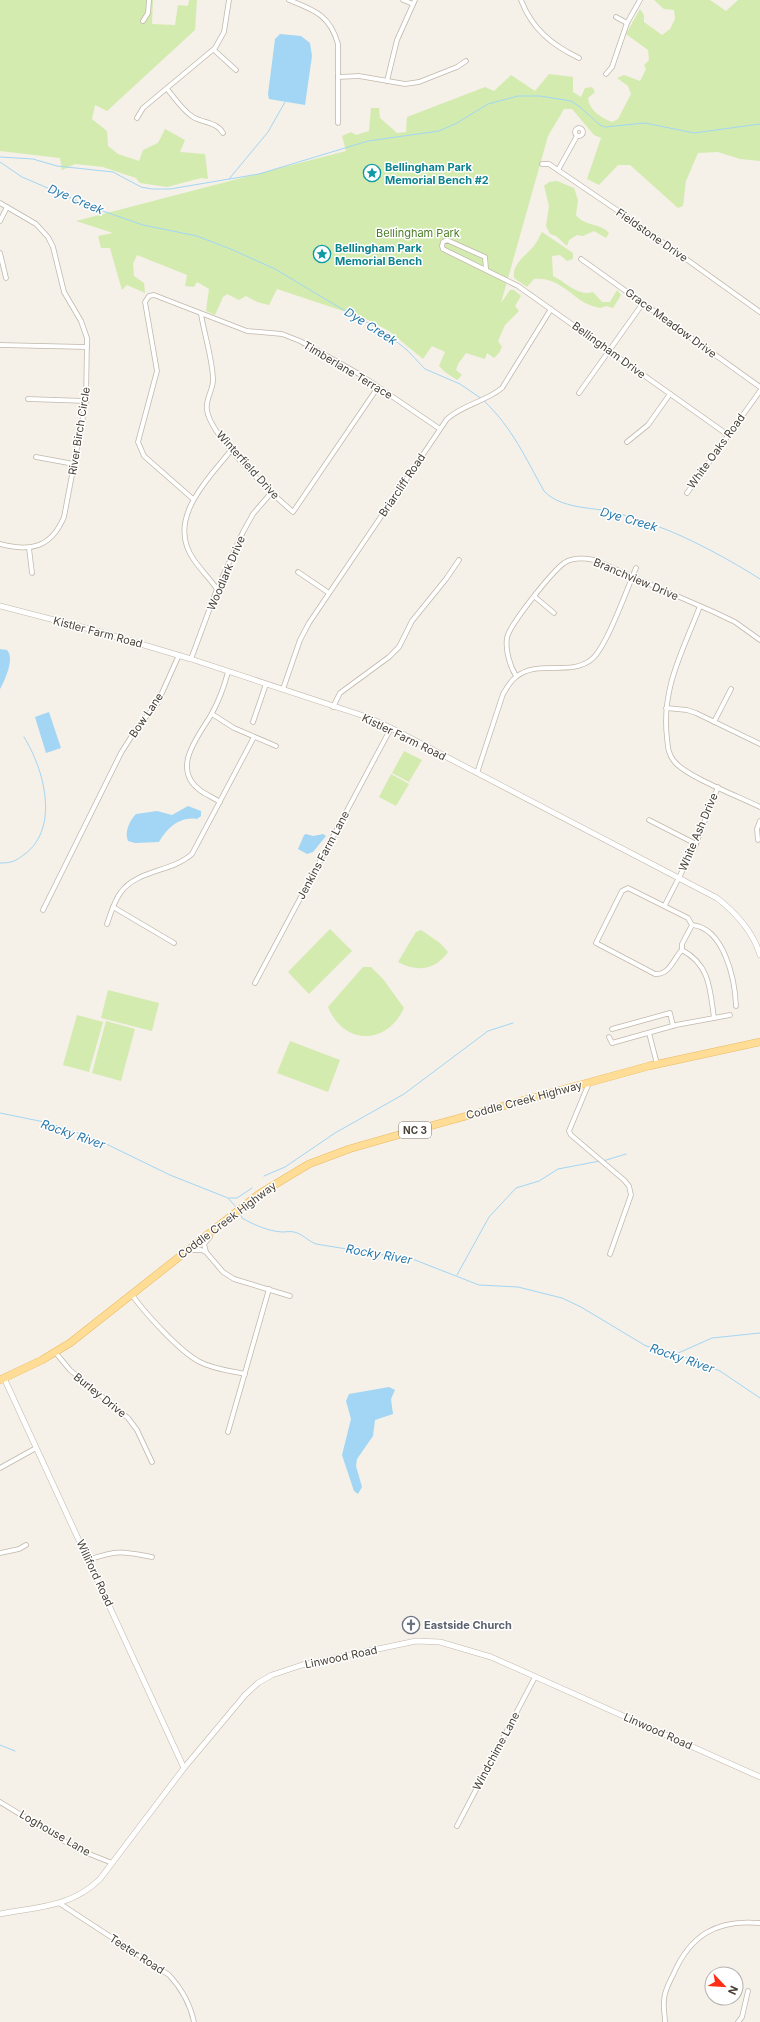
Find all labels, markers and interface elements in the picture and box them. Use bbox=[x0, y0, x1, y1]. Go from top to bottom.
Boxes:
place label: Bellingham Park Memorial Bench #2 bbox=[385, 160, 489, 187]
place icon: Bellingham Park Memorial Bench #2 bbox=[362, 163, 382, 183]
water label: Dye Creek bbox=[46, 181, 106, 218]
street label: Fieldstone Drive bbox=[614, 205, 690, 265]
park label: Bellingham Park bbox=[376, 226, 460, 240]
place label: Bellingham Park Memorial Bench bbox=[335, 241, 422, 268]
place icon: Bellingham Park Memorial Bench bbox=[312, 244, 332, 264]
street label: Grace Meadow Drive bbox=[623, 285, 719, 361]
water label: Dye Creek bbox=[342, 304, 400, 348]
street label: Bellingham Drive bbox=[569, 319, 649, 381]
street label: Timberlane Terrace bbox=[301, 338, 395, 402]
street label: River Birch Circle bbox=[65, 386, 93, 476]
street label: White Oaks Road bbox=[684, 411, 748, 491]
street label: Winterfield Drive bbox=[214, 428, 282, 502]
street label: Briarcliff Road bbox=[376, 451, 428, 519]
water label: Dye Creek bbox=[599, 504, 660, 534]
street label: Woodlark Drive bbox=[204, 534, 248, 612]
street label: Branchview Drive bbox=[591, 555, 681, 603]
street label: Kistler Farm Road bbox=[52, 613, 144, 651]
street label: Bow Lane bbox=[126, 690, 166, 740]
street label: Kistler Farm Road bbox=[360, 711, 448, 763]
street label: White Ash Drive bbox=[675, 791, 721, 873]
street label: Jenkins Farm Lane bbox=[294, 808, 352, 902]
street label: Coddle Creek Highway bbox=[464, 1078, 584, 1122]
water label: Rocky River bbox=[39, 1116, 108, 1152]
road number: NC 3 bbox=[399, 1122, 431, 1138]
street label: Coddle Creek Highway bbox=[175, 1178, 279, 1262]
water label: Rocky River bbox=[345, 1241, 414, 1267]
water label: Rocky River bbox=[648, 1340, 717, 1376]
street label: Burley Drive bbox=[71, 1370, 129, 1420]
street label: Williford Road bbox=[73, 1537, 117, 1609]
church icon: Eastside Church bbox=[401, 1615, 421, 1635]
place label: Eastside Church bbox=[424, 1618, 512, 1632]
street label: Linwood Road bbox=[303, 1642, 379, 1672]
street label: Windchime Lane bbox=[469, 1709, 523, 1793]
street label: Linwood Road bbox=[621, 1710, 695, 1752]
street label: Loghouse Lane bbox=[17, 1807, 93, 1859]
street label: Teeter Road bbox=[107, 1931, 167, 1977]
north arrow bbox=[704, 1966, 744, 2006]
text: N bbox=[725, 1983, 741, 1997]

